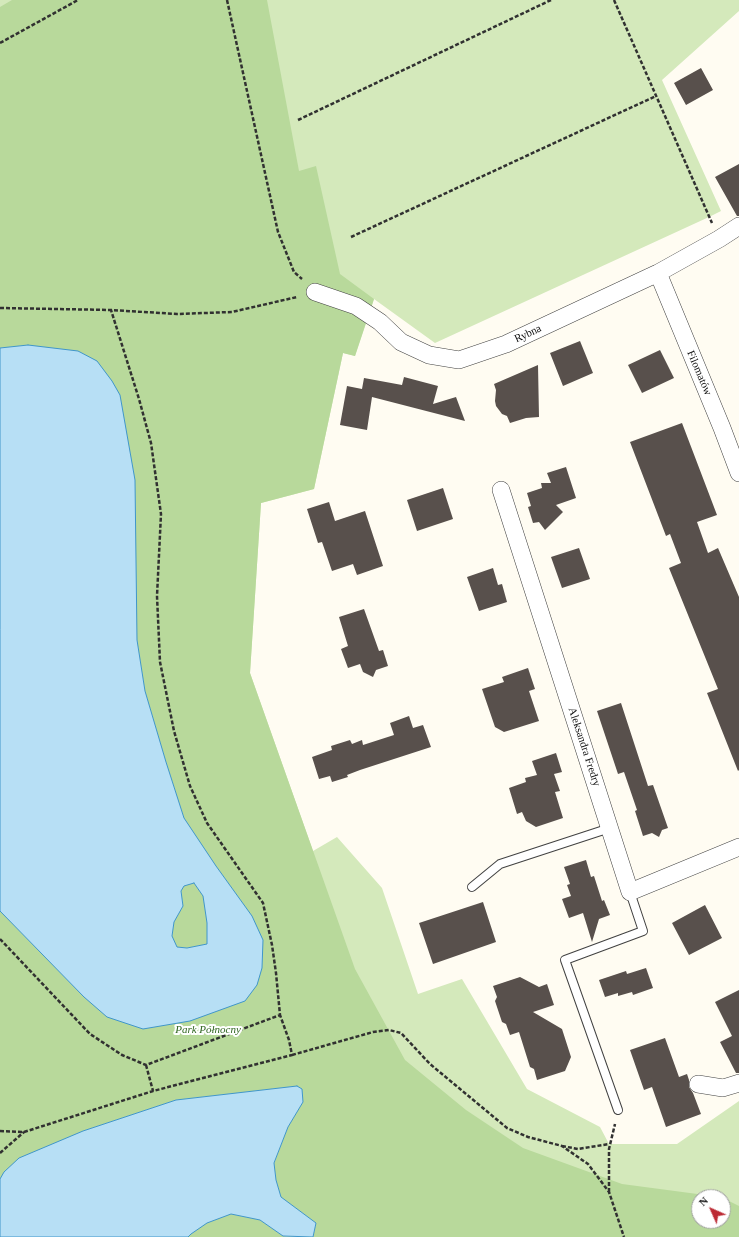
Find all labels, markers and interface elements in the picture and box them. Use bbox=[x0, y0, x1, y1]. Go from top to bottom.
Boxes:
street label: Rybna bbox=[512, 322, 544, 346]
street label: Filomatów bbox=[684, 348, 714, 398]
street label: Aleksandra Fredry bbox=[565, 706, 603, 788]
park label: Park Północny bbox=[175, 1023, 241, 1037]
north arrow bbox=[691, 1189, 731, 1229]
text: N bbox=[696, 1194, 710, 1208]

